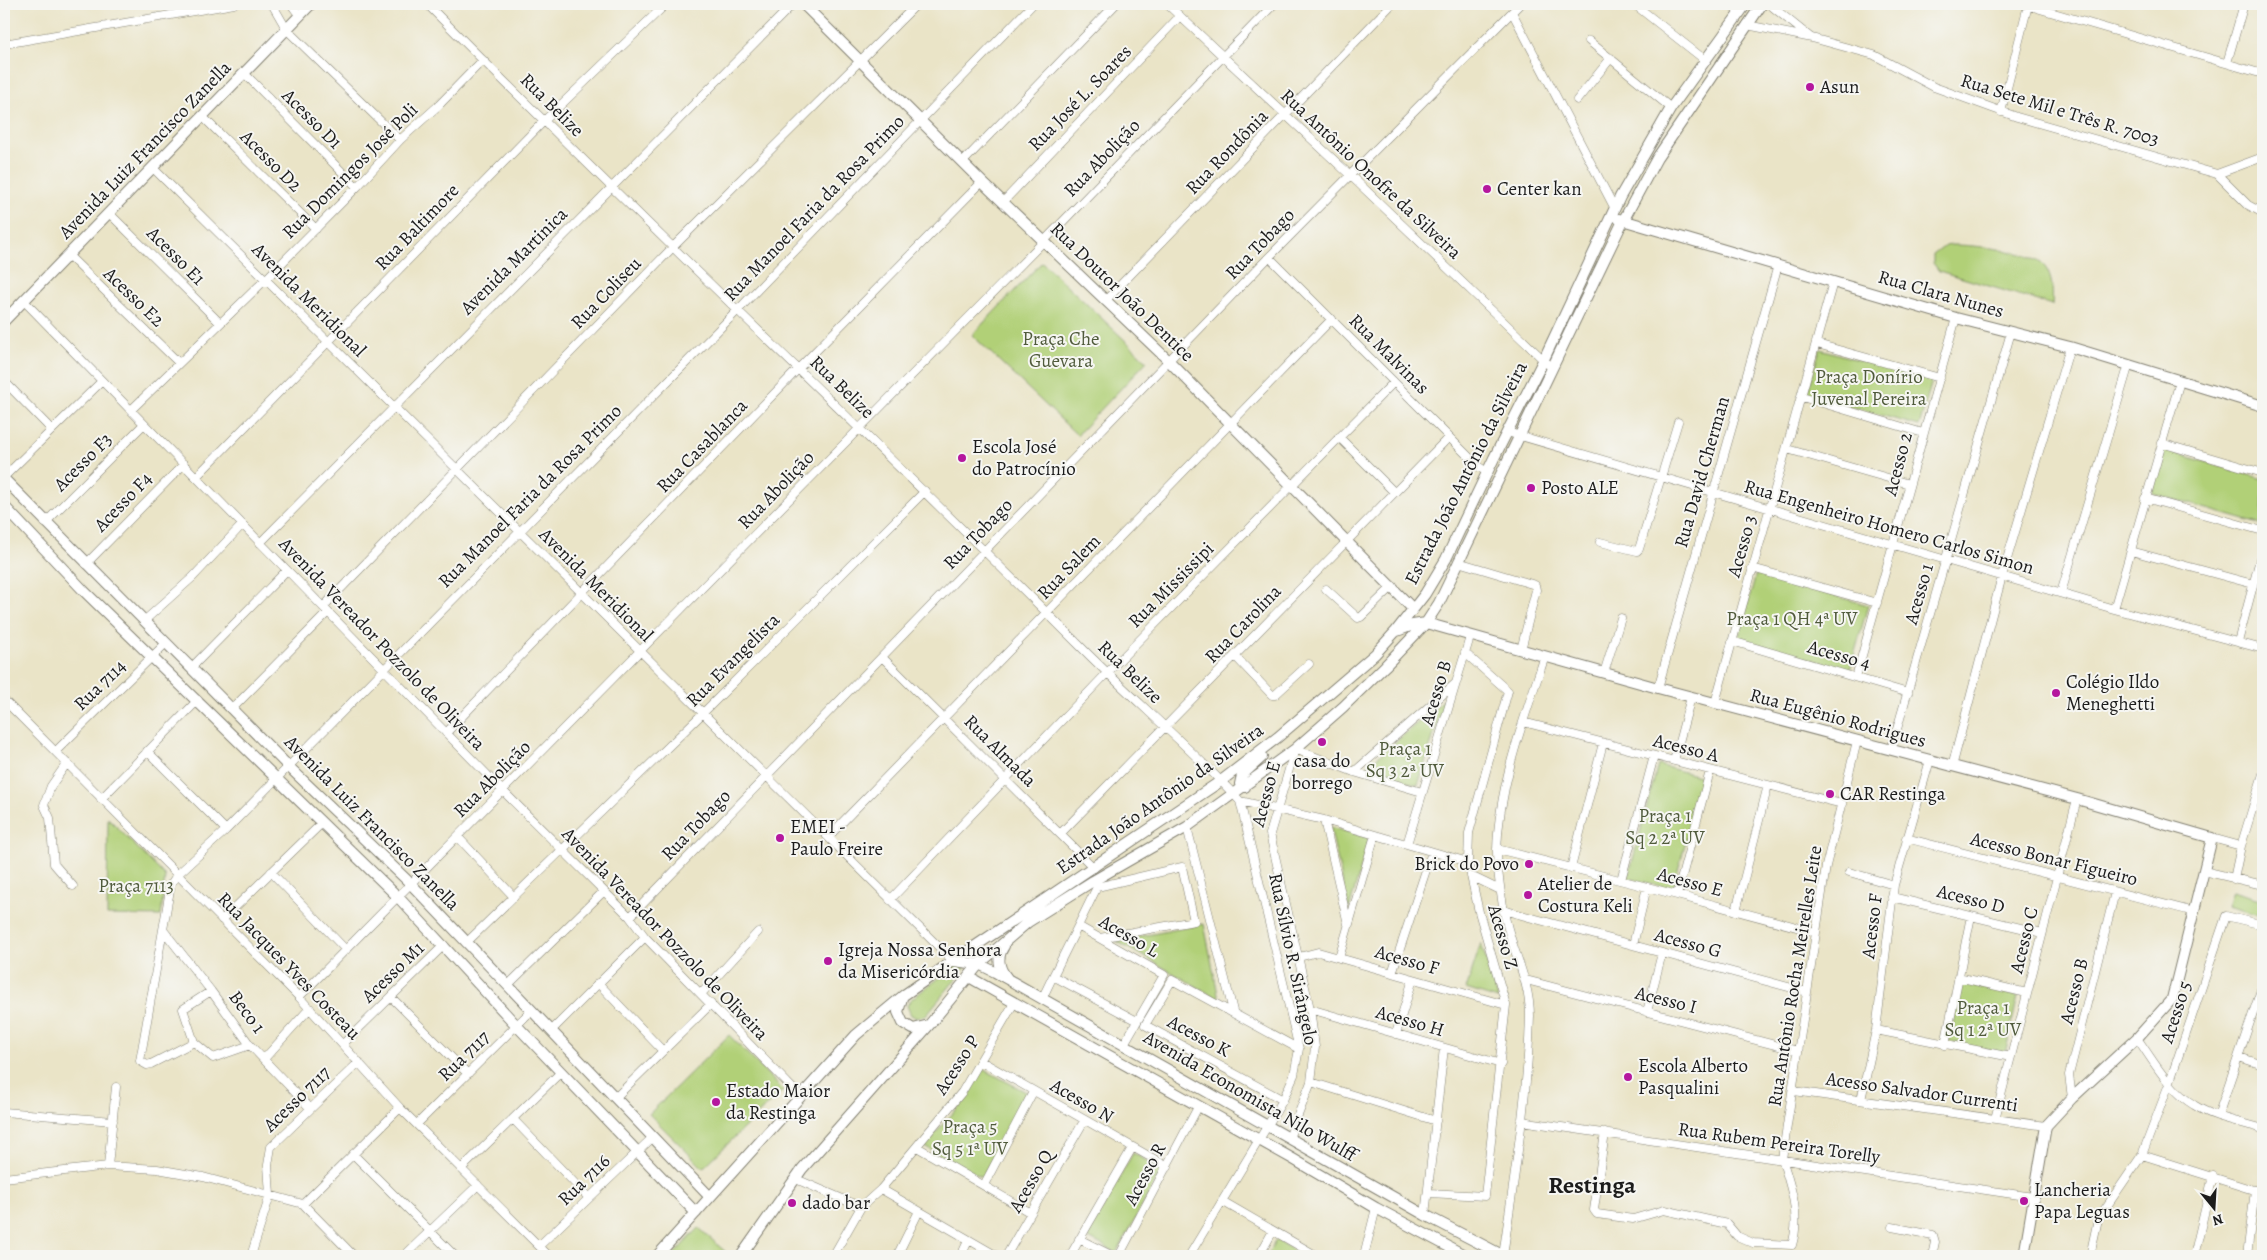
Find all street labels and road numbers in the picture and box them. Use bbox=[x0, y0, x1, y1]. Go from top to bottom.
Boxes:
street label: Rua José L. Soares bbox=[1022, 39, 1138, 157]
street label: Avenida Luiz Francisco Zanella bbox=[52, 55, 237, 245]
street label: Rua Belize bbox=[514, 67, 590, 143]
street label: Rua Sete Mil e Três R. 7003 bbox=[1958, 67, 2162, 153]
street label: Acesso D1 bbox=[275, 82, 348, 155]
street label: Rua Antônio Onofre da Silveira bbox=[1275, 83, 1467, 265]
street label: Rua Domingos José Poli bbox=[276, 97, 424, 245]
street label: Rua Rondônia bbox=[1180, 104, 1274, 200]
street label: Rua Manoel Faria da Rosa Primo bbox=[718, 109, 910, 307]
street label: Rua Abolição bbox=[1058, 113, 1146, 203]
street label: Acesso D2 bbox=[234, 124, 308, 198]
street label: Rua Baltimore bbox=[369, 178, 465, 276]
street label: Avenida Martinica bbox=[454, 201, 574, 321]
street label: Rua Tobago bbox=[1219, 203, 1301, 285]
street label: Rua Doutor João Dentice bbox=[1044, 216, 1200, 368]
street label: Acesso E1 bbox=[140, 220, 211, 291]
street label: Avenida Meridional bbox=[245, 236, 372, 363]
street label: Rua Coliseu bbox=[565, 251, 648, 335]
street label: Acesso E2 bbox=[97, 261, 170, 333]
street label: Rua Clara Nunes bbox=[1875, 264, 2007, 324]
street label: Rua Malvinas bbox=[1343, 308, 1435, 400]
street label: Rua Belize bbox=[804, 350, 880, 424]
street label: Estrada João Antônio da Silveira bbox=[1398, 357, 1534, 589]
street label: Rua Casablanca bbox=[650, 393, 754, 499]
street label: Rua David Cherman bbox=[1668, 393, 1736, 551]
street label: Rua Manoel Faria da Rosa Primo bbox=[432, 398, 628, 594]
street label: Acesso F3 bbox=[47, 427, 118, 498]
street label: Acesso 2 bbox=[1877, 429, 1919, 500]
street label: Rua Abolição bbox=[732, 445, 820, 535]
street label: Acesso F4 bbox=[87, 466, 158, 538]
street label: Rua Engenheiro Homero Carlos Simon bbox=[1741, 473, 2037, 581]
street label: Rua Tobago bbox=[937, 493, 1019, 575]
street label: Acesso 3 bbox=[1720, 512, 1763, 581]
street label: Avenida Meridional bbox=[532, 521, 659, 648]
street label: Rua Salem bbox=[1031, 529, 1107, 605]
street label: Avenida Vereador Pozzolo de Oliveira bbox=[272, 531, 491, 756]
street label: Rua Mississipi bbox=[1122, 536, 1220, 634]
street label: Acesso 1 bbox=[1898, 560, 1940, 628]
street label: Rua Carolina bbox=[1199, 579, 1287, 669]
street label: Rua Evangelista bbox=[680, 607, 786, 713]
street label: Acesso 4 bbox=[1804, 633, 1874, 676]
street label: Rua Belize bbox=[1092, 635, 1168, 709]
street label: Rua 7114 bbox=[68, 653, 132, 716]
street label: Acesso B bbox=[1413, 657, 1458, 730]
street label: Rua Eugênio Rodrigues bbox=[1747, 682, 1929, 754]
street label: Rua Almada bbox=[958, 709, 1042, 793]
street label: Estrada João Antônio da Silveira bbox=[1051, 717, 1269, 881]
street label: Acesso A bbox=[1650, 727, 1722, 769]
street label: Avenida Luiz Francisco Zanella bbox=[278, 729, 466, 917]
street label: Rua Abolição bbox=[447, 734, 537, 824]
street label: Acesso E bbox=[1245, 758, 1287, 831]
street label: Rua Tobago bbox=[655, 784, 737, 866]
street label: Avenida Vereador Pozzolo de Oliveira bbox=[555, 821, 774, 1046]
street label: Acesso Bonar Figueiro bbox=[1967, 825, 2140, 892]
street label: Rua Antônio Rocha Meirelles Leite bbox=[1762, 844, 1828, 1108]
street label: Acesso E bbox=[1653, 861, 1726, 903]
street label: Rua Sílvio R. Sirângelo bbox=[1262, 871, 1324, 1047]
street label: Acesso D bbox=[1933, 878, 2008, 920]
street label: Rua Jacques Yves Costeau bbox=[211, 886, 367, 1046]
street label: Acesso F bbox=[1855, 892, 1889, 961]
street label: Acesso Z bbox=[1481, 901, 1525, 972]
street label: Acesso C bbox=[2003, 904, 2045, 977]
street label: Acesso L bbox=[1093, 908, 1164, 964]
street label: Acesso G bbox=[1651, 921, 1724, 964]
street label: Acesso M1 bbox=[355, 935, 431, 1009]
street label: Acesso F bbox=[1371, 938, 1442, 982]
street label: Acesso B bbox=[2053, 955, 2095, 1028]
street label: Acesso 5 bbox=[2153, 978, 2198, 1047]
street label: Acesso I bbox=[1632, 980, 1699, 1020]
street label: Beco 1 bbox=[223, 985, 272, 1039]
street label: Acesso H bbox=[1372, 999, 1447, 1043]
street label: Acesso K bbox=[1162, 1008, 1235, 1063]
street label: Avenida Economista Nilo Wulff bbox=[1138, 1024, 1364, 1169]
street label: Rua 7117 bbox=[432, 1025, 496, 1087]
street label: Acesso P bbox=[928, 1030, 986, 1101]
street label: Acesso 7117 bbox=[257, 1060, 336, 1138]
street label: Acesso Salvador Currenti bbox=[1823, 1066, 2020, 1118]
street label: Acesso N bbox=[1045, 1072, 1119, 1130]
street label: Rua Rubem Pereira Torelly bbox=[1676, 1116, 1882, 1170]
street label: Acesso R bbox=[1117, 1138, 1172, 1211]
street label: Acesso Q bbox=[1002, 1142, 1061, 1218]
street label: Rua 7116 bbox=[552, 1148, 616, 1211]

